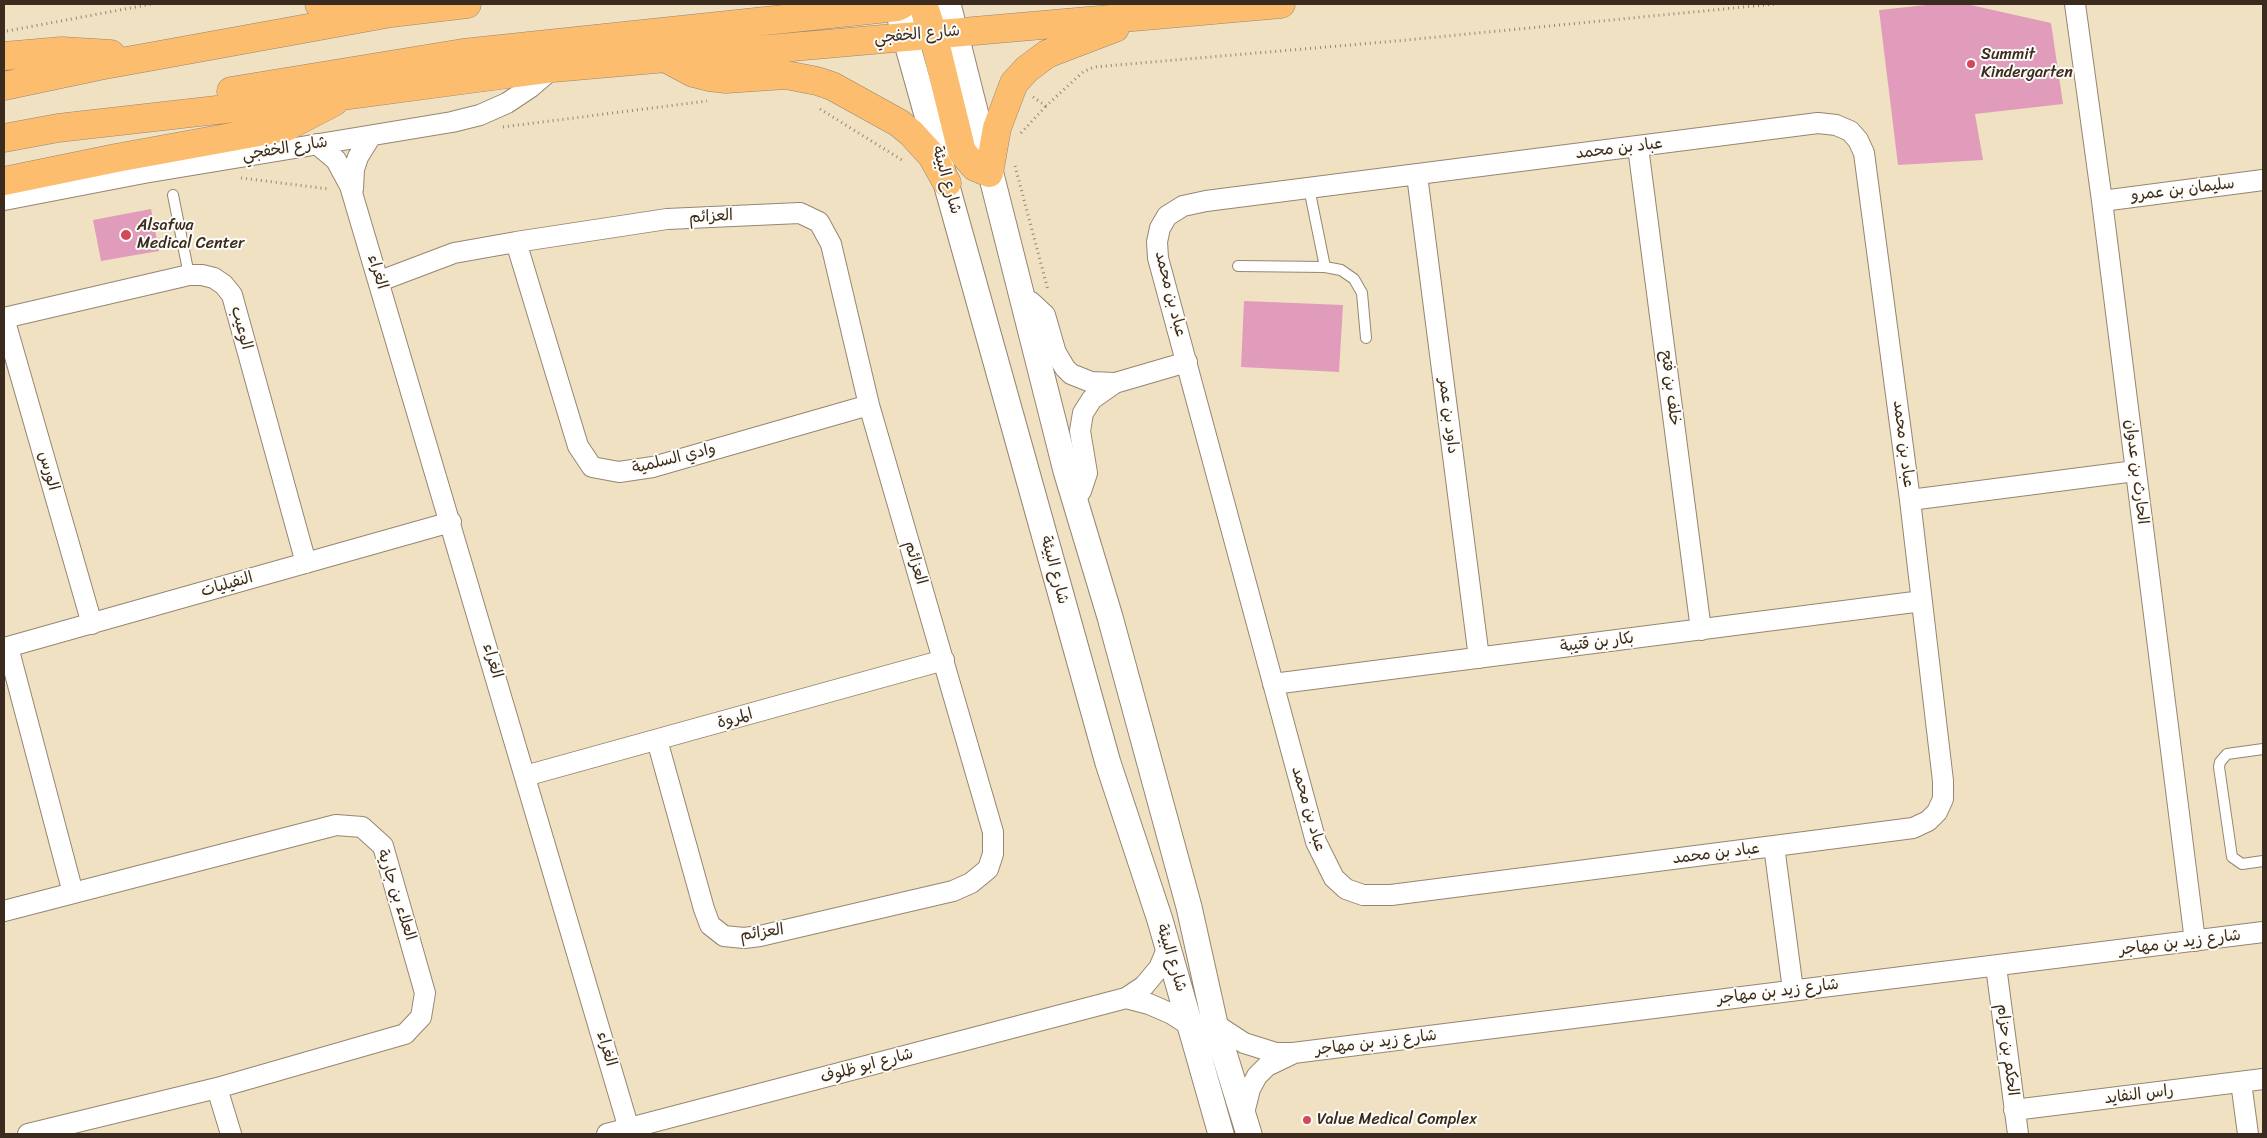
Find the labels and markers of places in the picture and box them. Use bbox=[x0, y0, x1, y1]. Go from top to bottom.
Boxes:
place label: Summit Kindergarten bbox=[1981, 45, 2073, 83]
marker: Summit Kindergarten bbox=[1965, 58, 1977, 70]
place label: Alsafwa Medical Center bbox=[137, 216, 244, 254]
marker: Alsafwa Medical Center bbox=[119, 228, 133, 242]
place label: Value Medical Complex bbox=[1317, 1110, 1477, 1130]
marker: Value Medical Complex bbox=[1301, 1114, 1313, 1126]

